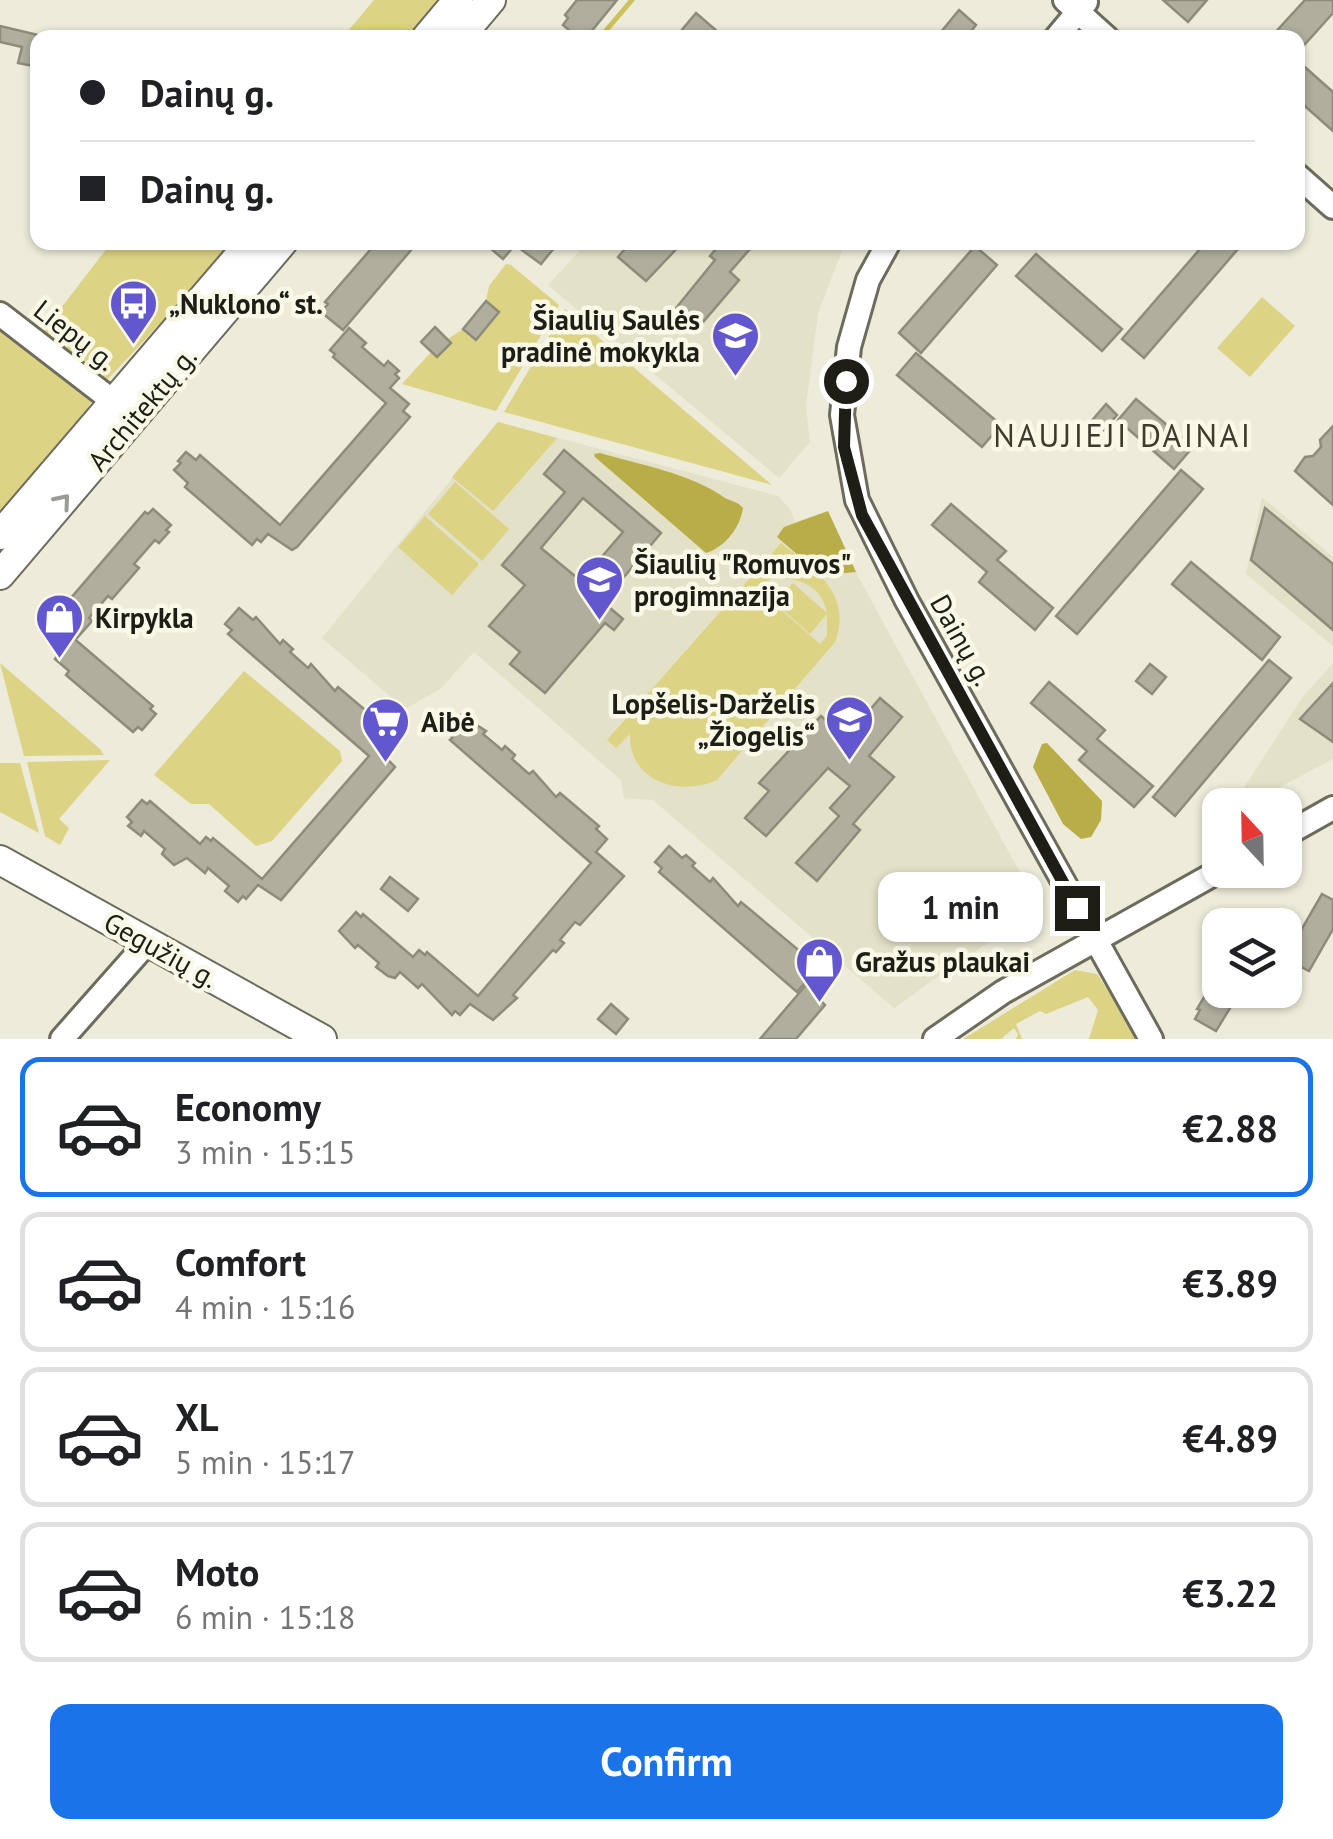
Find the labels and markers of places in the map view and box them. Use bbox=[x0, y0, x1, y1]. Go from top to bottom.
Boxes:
bus stop icon: „Nuklono“ st. bbox=[108, 278, 160, 346]
place label: „Nuklono“ st. bbox=[169, 285, 323, 322]
place label: Šiaulių Saulės pradinė mokykla bbox=[501, 301, 700, 370]
school or university icon: Šiaulių Saulės pradinė mokykla bbox=[709, 310, 761, 378]
place label: Šiaulių "Romuvos" progimnazija bbox=[634, 545, 852, 614]
school or university icon: Šiaulių "Romuvos" progimnazija bbox=[573, 554, 625, 622]
shop icon: Kirpykla bbox=[34, 592, 86, 660]
place label: Kirpykla bbox=[95, 599, 194, 636]
place label: Lopšelis-Darželis „Žiogelis“ bbox=[611, 685, 815, 754]
school or university icon: Lopšelis-Darželis „Žiogelis“ bbox=[824, 694, 876, 762]
supermarket icon: Aibė bbox=[360, 696, 412, 764]
place label: Aibė bbox=[421, 703, 475, 740]
shop icon: Gražus plaukai bbox=[794, 936, 846, 1004]
place label: Gražus plaukai bbox=[855, 943, 1030, 980]

